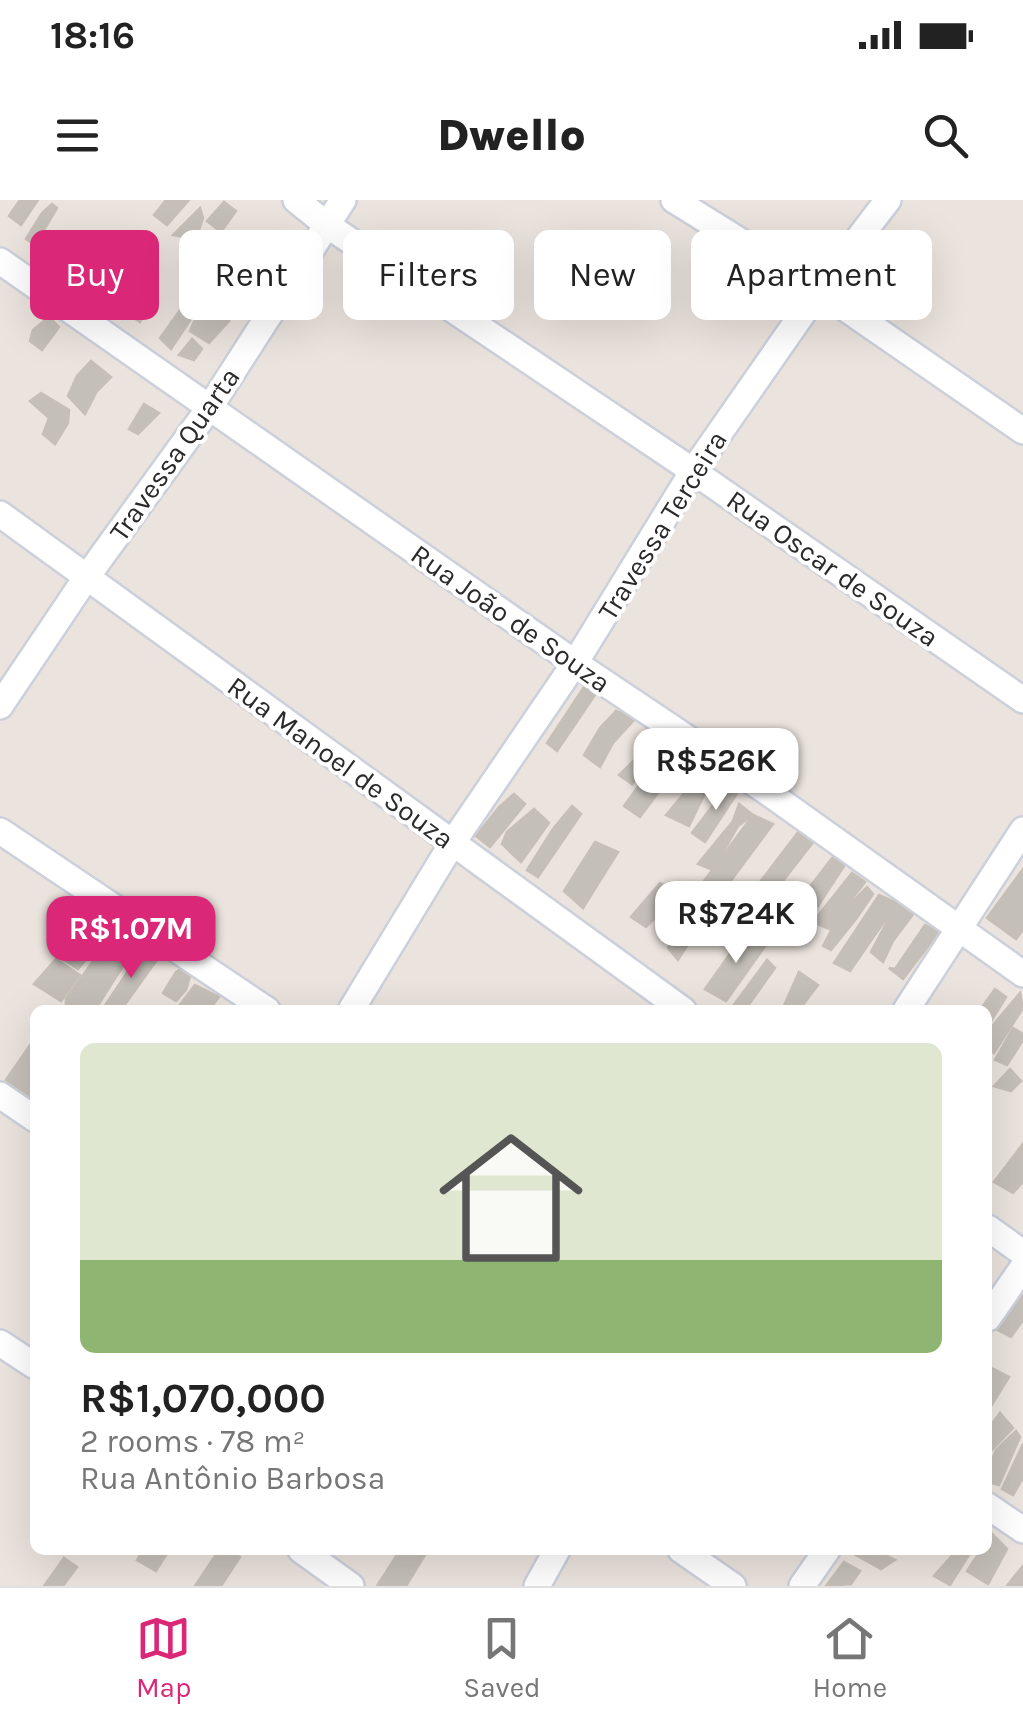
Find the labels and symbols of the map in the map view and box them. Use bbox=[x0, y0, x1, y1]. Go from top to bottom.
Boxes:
street label: Travessa Quarta bbox=[102, 361, 246, 547]
street label: Travessa Terceira bbox=[591, 425, 734, 626]
street label: Rua Oscar de Souza bbox=[720, 483, 945, 654]
street label: Rua João de Souza bbox=[405, 537, 617, 700]
street label: Rua Manoel de Souza bbox=[221, 669, 460, 856]
pin: R$526K bbox=[635, 728, 797, 813]
pin: R$724K bbox=[655, 881, 817, 966]
pin: R$1.07M bbox=[39, 896, 223, 981]

